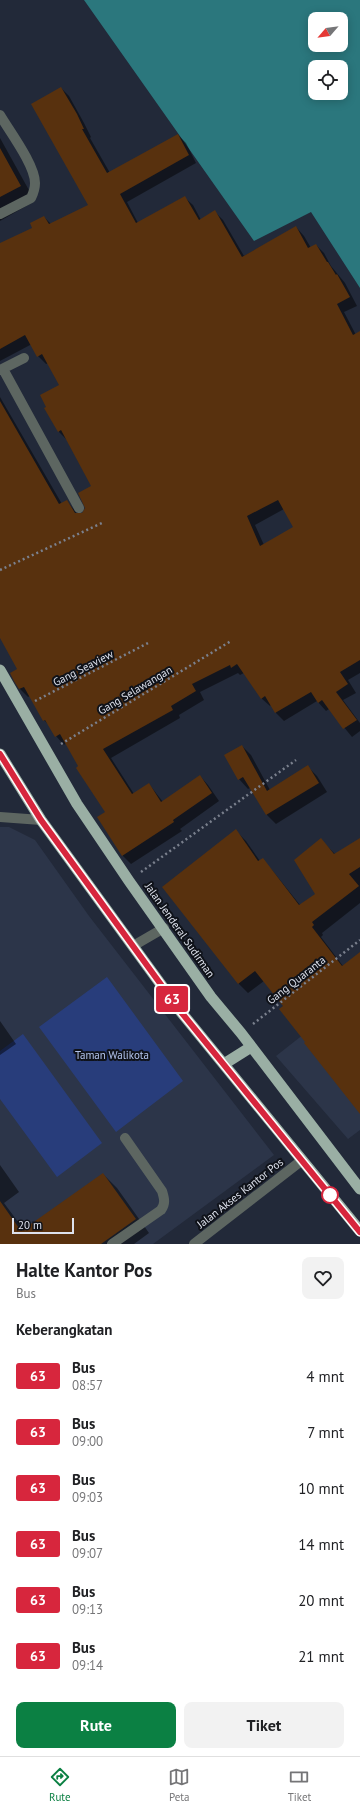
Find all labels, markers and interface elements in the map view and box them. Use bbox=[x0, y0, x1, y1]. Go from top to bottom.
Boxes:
north arrow bbox=[308, 12, 348, 52]
map controls bbox=[308, 12, 348, 100]
button: locate bbox=[308, 60, 348, 100]
street label: Gang Seaview bbox=[51, 647, 115, 689]
street label: Gang Selawangan bbox=[95, 662, 175, 718]
street label: Jalan Jenderal Sudirman bbox=[141, 879, 218, 980]
street label: Gang Quaranta bbox=[264, 953, 328, 1007]
line badge: 63 bbox=[154, 986, 190, 1012]
text: 63 bbox=[164, 990, 180, 1008]
park label: Taman Walikota bbox=[75, 1048, 149, 1062]
street label: Jalan Akses Kantor Pos bbox=[193, 1155, 286, 1232]
unlabelled marker bbox=[321, 1186, 339, 1204]
scale bar bbox=[12, 1216, 74, 1235]
text: 20 m bbox=[18, 1218, 42, 1232]
button: heart bbox=[302, 1257, 344, 1299]
text: Halte Kantor Pos bbox=[16, 1258, 152, 1282]
text: Bus bbox=[16, 1285, 36, 1302]
text: Keberangkatan bbox=[16, 1320, 112, 1339]
text: Bus bbox=[72, 1358, 95, 1377]
text: 63 bbox=[30, 1367, 46, 1385]
text: 4 mnt bbox=[306, 1367, 344, 1386]
text: 08:57 bbox=[72, 1377, 103, 1394]
text: Bus bbox=[72, 1414, 95, 1433]
text: 63 bbox=[30, 1423, 46, 1441]
text: 7 mnt bbox=[307, 1423, 344, 1442]
text: 09:00 bbox=[72, 1433, 103, 1450]
text: Bus bbox=[72, 1470, 95, 1489]
text: 63 bbox=[30, 1479, 46, 1497]
text: 10 mnt bbox=[298, 1479, 344, 1498]
text: 09:03 bbox=[72, 1489, 103, 1506]
text: Bus bbox=[72, 1526, 95, 1545]
text: 63 bbox=[30, 1535, 46, 1553]
text: 14 mnt bbox=[298, 1535, 344, 1554]
text: 09:07 bbox=[72, 1545, 103, 1562]
text: Bus bbox=[72, 1582, 95, 1601]
text: 63 bbox=[30, 1591, 46, 1609]
text: 20 mnt bbox=[298, 1591, 344, 1610]
text: 09:13 bbox=[72, 1601, 103, 1618]
text: Bus bbox=[72, 1638, 95, 1657]
text: 63 bbox=[30, 1647, 46, 1665]
text: 21 mnt bbox=[298, 1647, 344, 1666]
text: 09:14 bbox=[72, 1657, 103, 1674]
button: Rute bbox=[16, 1702, 176, 1748]
button: Tiket bbox=[184, 1702, 344, 1748]
tab: Rute bbox=[49, 1766, 71, 1804]
tab: Peta bbox=[168, 1766, 190, 1804]
tab: Tiket bbox=[288, 1766, 311, 1804]

